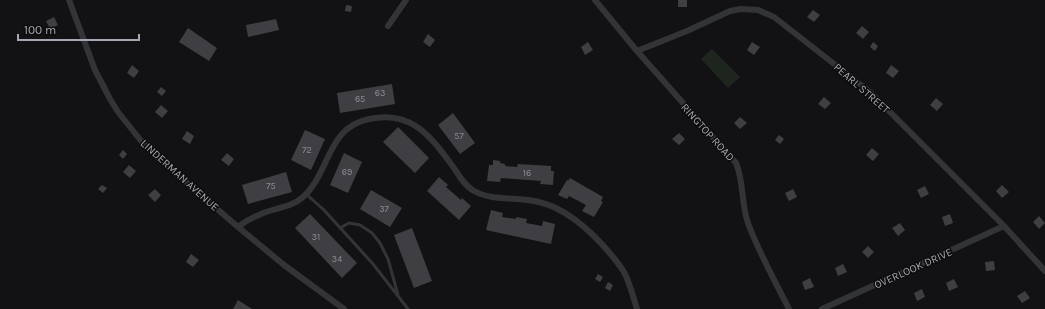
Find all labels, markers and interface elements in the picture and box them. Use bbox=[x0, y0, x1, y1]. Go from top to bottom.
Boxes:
scale bar bbox=[18, 16, 139, 42]
text: 100 m bbox=[24, 23, 56, 37]
street label: PEARL STREET bbox=[831, 61, 893, 117]
house number: 63 bbox=[375, 88, 385, 98]
house number: 65 bbox=[355, 94, 365, 104]
street label: RINGTOP ROAD bbox=[678, 101, 737, 164]
house number: 57 bbox=[454, 131, 464, 141]
street label: LINDERMAN AVENUE bbox=[138, 137, 222, 214]
house number: 72 bbox=[302, 145, 312, 155]
house number: 69 bbox=[342, 167, 352, 177]
house number: 16 bbox=[523, 168, 531, 178]
house number: 75 bbox=[266, 181, 276, 191]
house number: 37 bbox=[379, 204, 390, 214]
house number: 31 bbox=[312, 232, 320, 242]
street label: OVERLOOK DRIVE bbox=[872, 245, 954, 292]
house number: 34 bbox=[332, 254, 342, 264]

